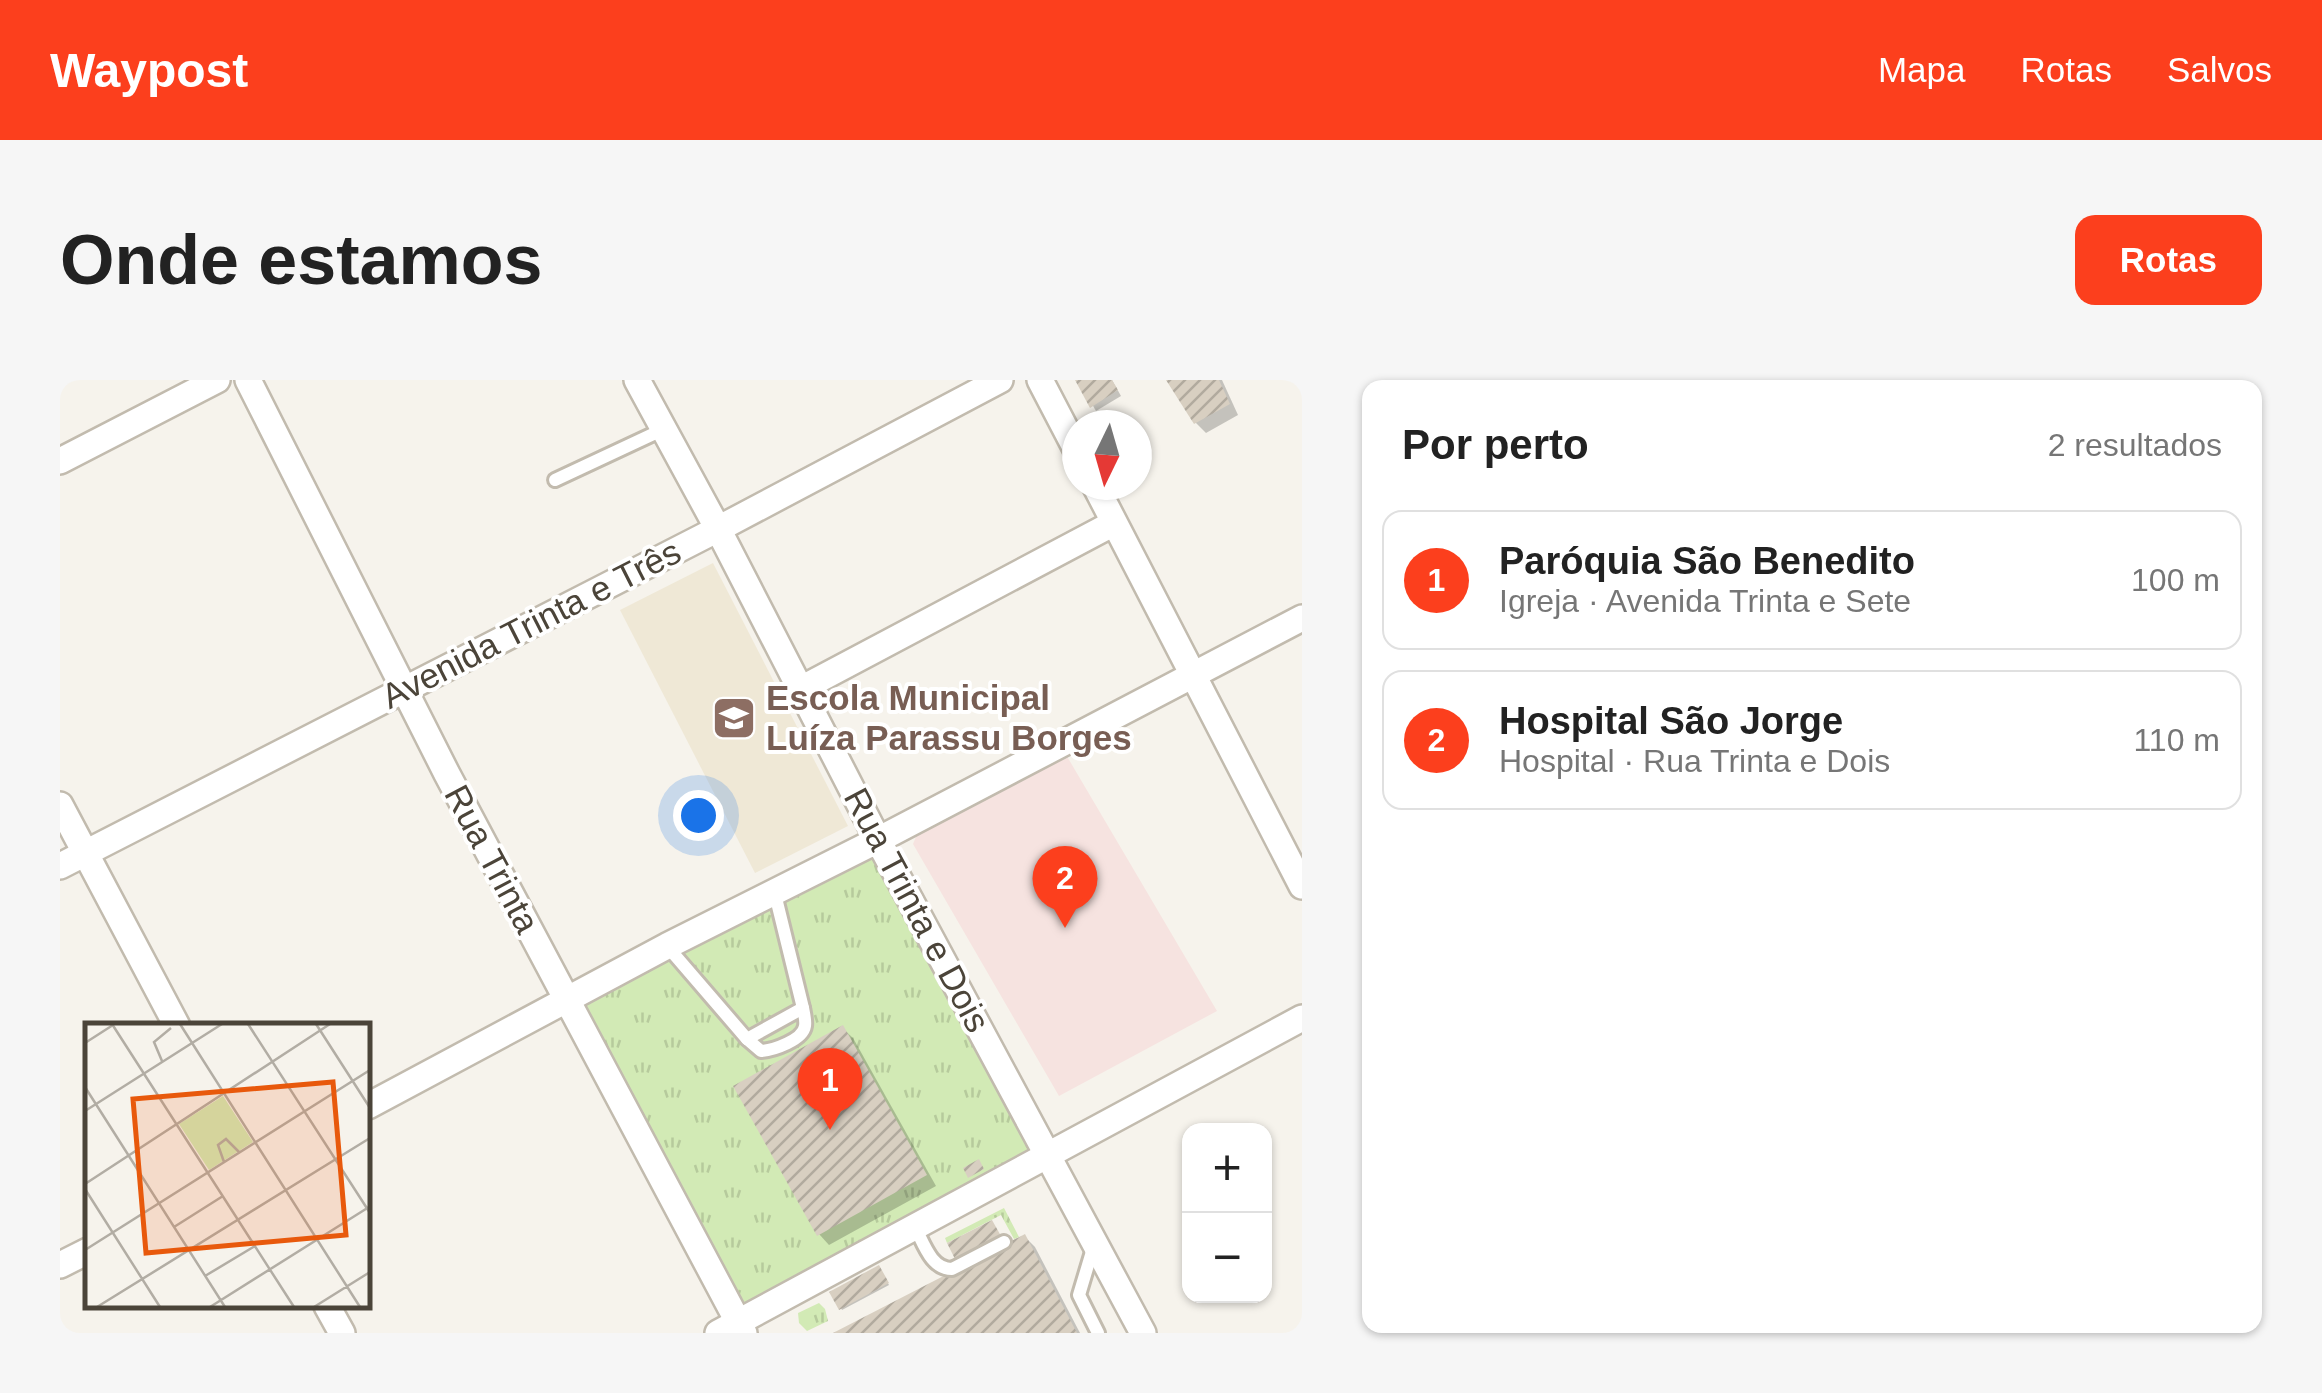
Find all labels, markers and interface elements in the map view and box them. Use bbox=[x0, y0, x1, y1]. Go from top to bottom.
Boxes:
text: Waypost bbox=[50, 44, 248, 97]
text: Mapa bbox=[1878, 50, 1966, 89]
text: Rotas bbox=[2021, 50, 2112, 89]
text: Salvos bbox=[2167, 50, 2272, 89]
button: Rotas bbox=[2075, 215, 2262, 305]
text: Onde estamos bbox=[60, 221, 542, 299]
north arrow bbox=[1062, 410, 1152, 500]
text: Por perto bbox=[1402, 421, 1589, 468]
text: 2 resultados bbox=[2048, 427, 2222, 463]
street label: Avenida Trinta e Três bbox=[375, 531, 687, 716]
text: Paróquia São Benedito bbox=[1499, 540, 1915, 582]
text: 1 bbox=[1428, 562, 1445, 598]
text: 100 m bbox=[2131, 562, 2220, 598]
text: Igreja · Avenida Trinta e Sete bbox=[1499, 583, 1911, 619]
place label: Escola Municipal Luíza Parassu Borges bbox=[766, 678, 1132, 757]
school or university icon: Escola Municipal Luíza Parassu Borges bbox=[711, 695, 757, 741]
text: Hospital São Jorge bbox=[1499, 700, 1843, 742]
text: 2 bbox=[1428, 722, 1445, 758]
text: 110 m bbox=[2133, 722, 2220, 758]
text: Hospital · Rua Trinta e Dois bbox=[1499, 743, 1890, 779]
street label: Rua Trinta bbox=[437, 778, 548, 940]
street label: Rua Trinta e Dois bbox=[837, 781, 998, 1038]
your location bbox=[673, 790, 724, 841]
pin: 2 bbox=[1032, 846, 1098, 928]
inset map bbox=[85, 1023, 370, 1308]
pin: 1 bbox=[798, 1048, 862, 1130]
map controls bbox=[1182, 1123, 1272, 1303]
button: + bbox=[1182, 1123, 1272, 1213]
button: − bbox=[1182, 1213, 1272, 1303]

